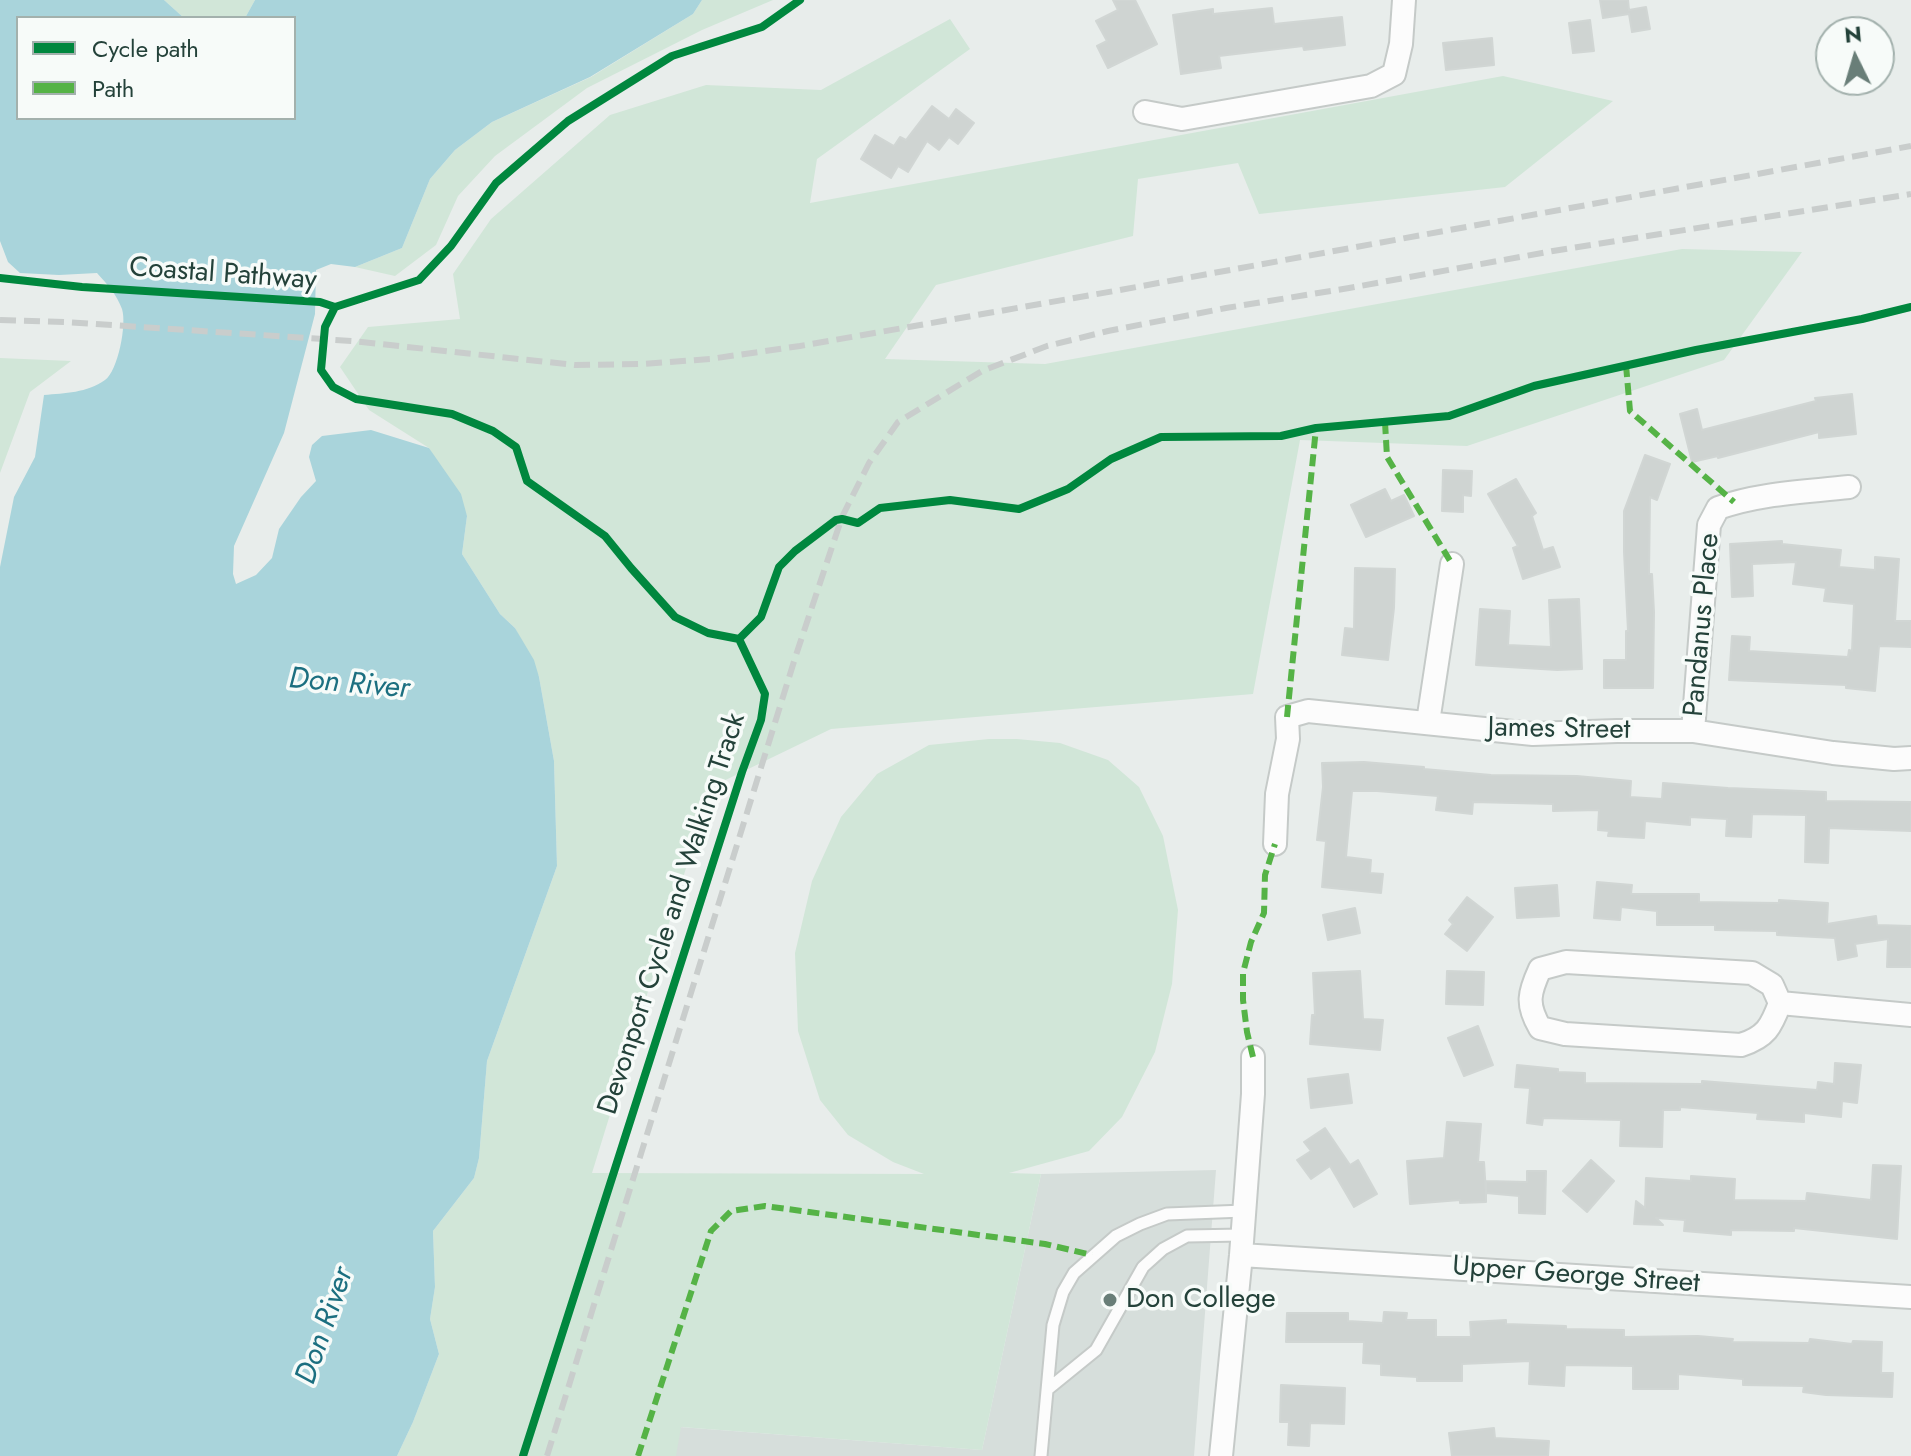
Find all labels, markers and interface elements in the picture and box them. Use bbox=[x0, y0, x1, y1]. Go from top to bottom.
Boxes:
legend bbox=[16, 16, 296, 120]
north arrow bbox=[1815, 16, 1895, 96]
text: N bbox=[1843, 17, 1863, 51]
text: Cycle path bbox=[92, 31, 199, 66]
text: Path bbox=[92, 71, 134, 106]
street label: Coastal Pathway bbox=[128, 252, 318, 298]
street label: Pandanus Place bbox=[1678, 532, 1728, 718]
water label: Don River bbox=[287, 662, 411, 708]
street label: Devonport Cycle and Walking Track bbox=[592, 709, 754, 1119]
street label: James Street bbox=[1487, 712, 1631, 748]
street label: Upper George Street bbox=[1451, 1251, 1701, 1301]
water label: Don River bbox=[289, 1263, 363, 1389]
place label: Don College bbox=[1126, 1283, 1276, 1317]
marker: Don College bbox=[1101, 1291, 1119, 1309]

